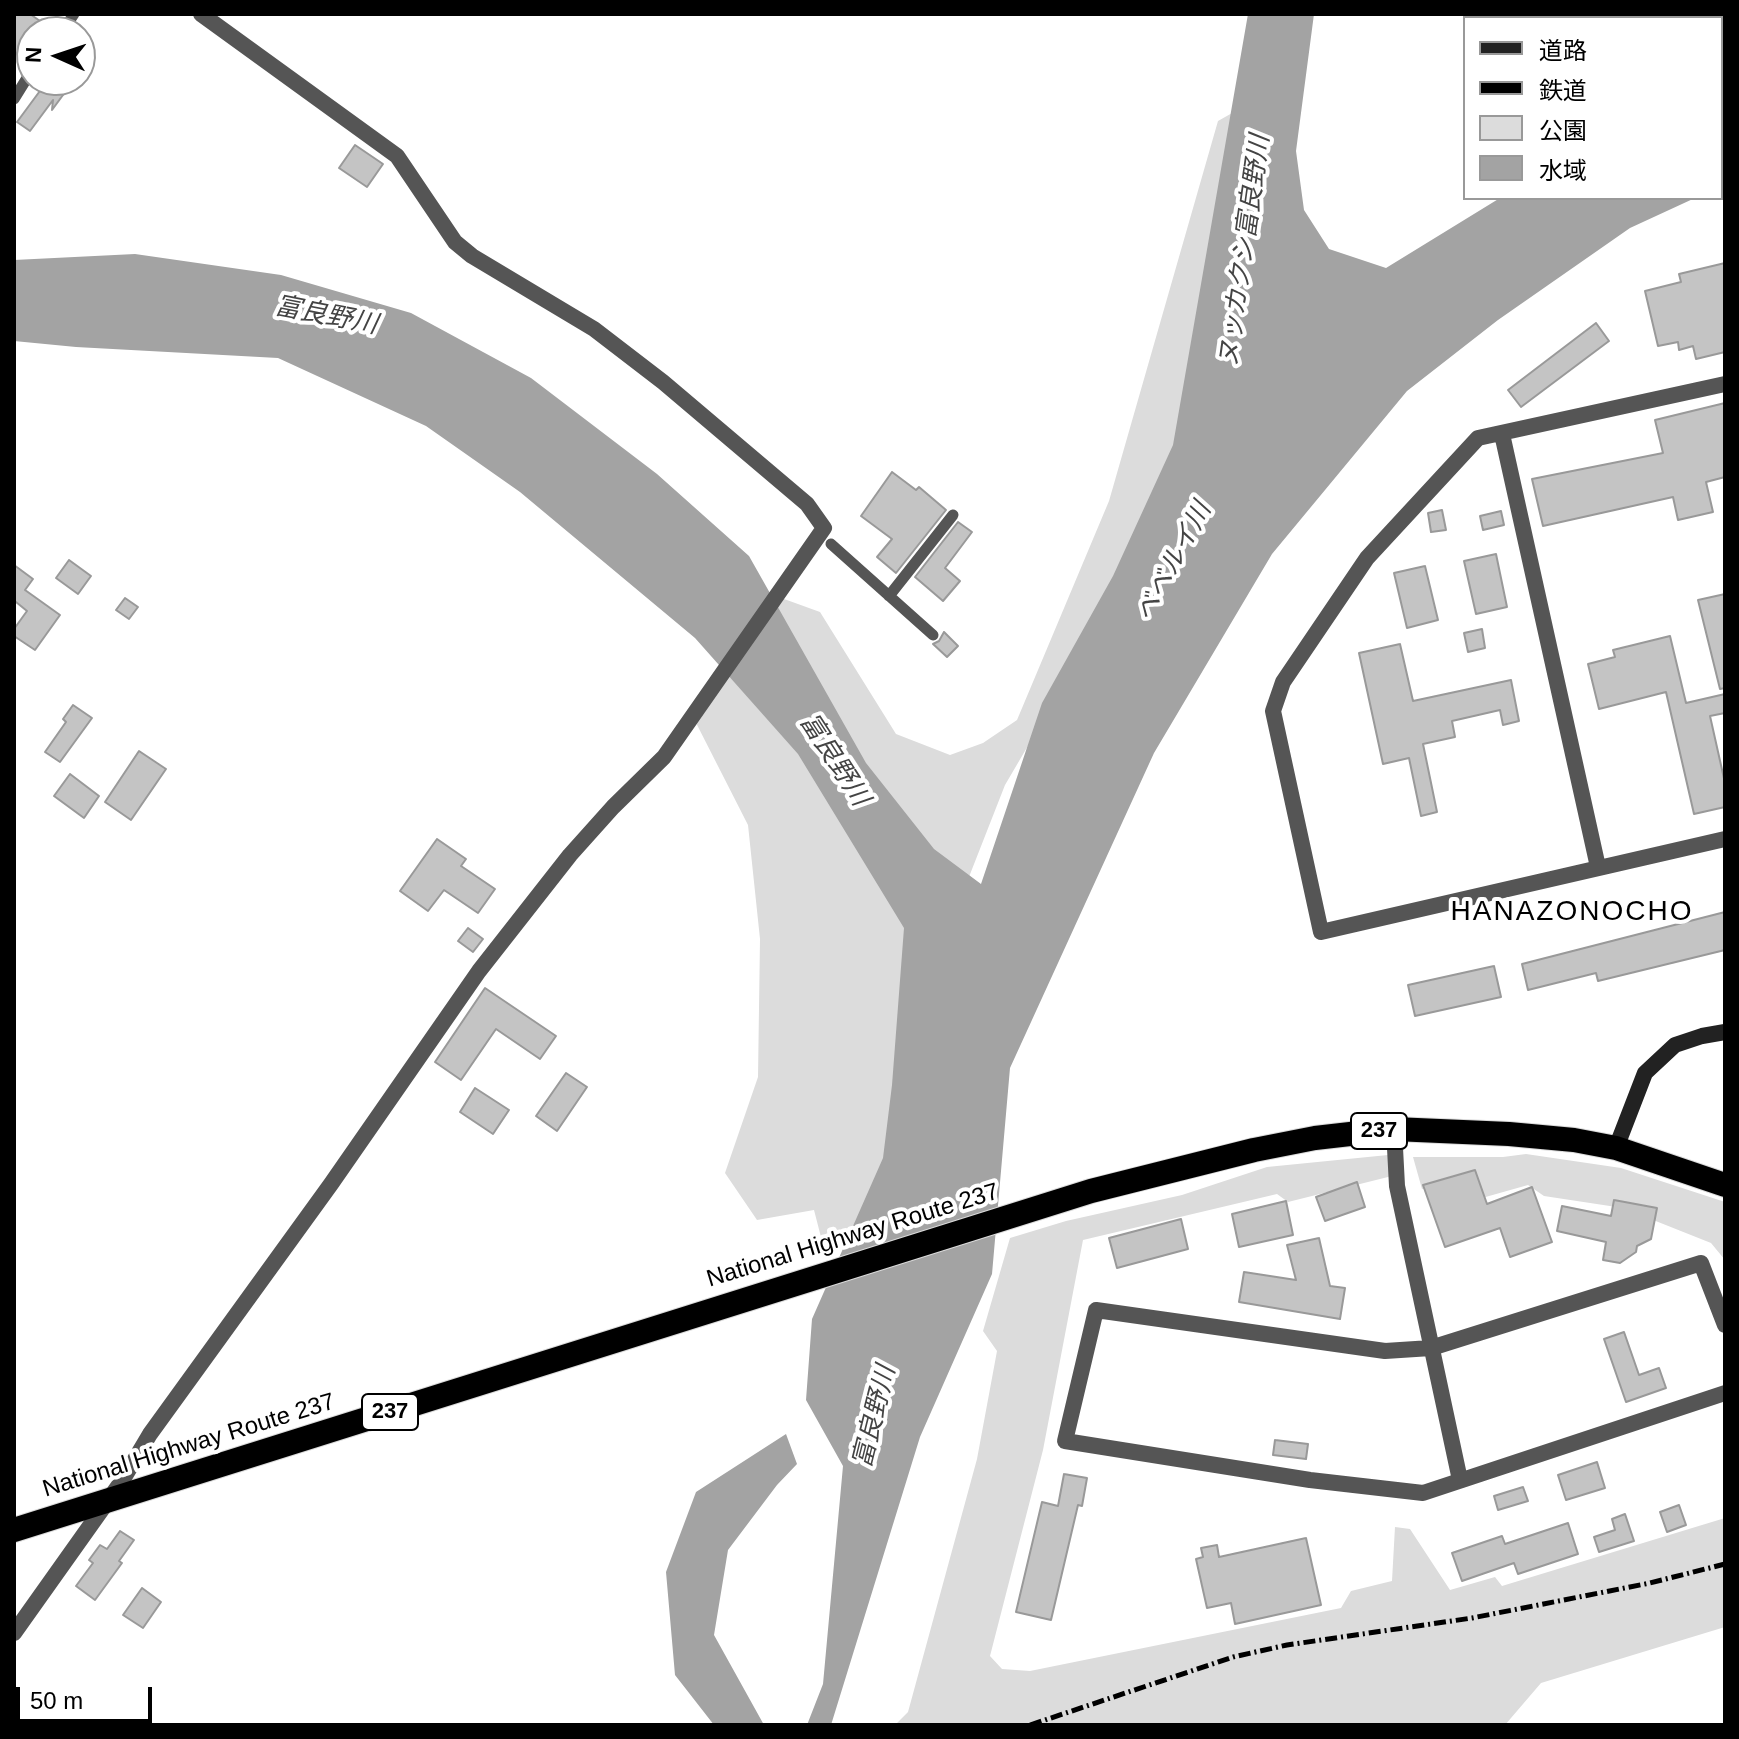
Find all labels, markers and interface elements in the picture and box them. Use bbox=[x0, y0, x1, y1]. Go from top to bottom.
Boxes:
north arrow bbox=[16, 16, 96, 96]
legend bbox=[1463, 16, 1723, 200]
text: 道路 bbox=[1539, 37, 1587, 64]
text: N bbox=[21, 46, 46, 63]
text: 鉄道 bbox=[1539, 77, 1587, 104]
text: 公園 bbox=[1539, 117, 1587, 144]
water label: ヌッカクシ富良野川 bbox=[1213, 133, 1277, 369]
text: 水域 bbox=[1539, 157, 1587, 184]
water label: 富良野川 bbox=[272, 291, 380, 341]
water label: ベベルイ川 bbox=[1130, 497, 1218, 627]
water label: 富良野川 bbox=[793, 708, 875, 812]
district label: HANAZONOCHO bbox=[1451, 895, 1693, 929]
road number: 237 bbox=[1351, 1113, 1407, 1149]
street label: National Highway Route 237 bbox=[703, 1178, 1003, 1294]
water label: 富良野川 bbox=[847, 1363, 903, 1471]
street label: National Highway Route 237 bbox=[39, 1388, 339, 1504]
road number: 237 bbox=[362, 1394, 418, 1430]
scale bar bbox=[20, 1671, 156, 1721]
text: 50 m bbox=[30, 1687, 83, 1714]

